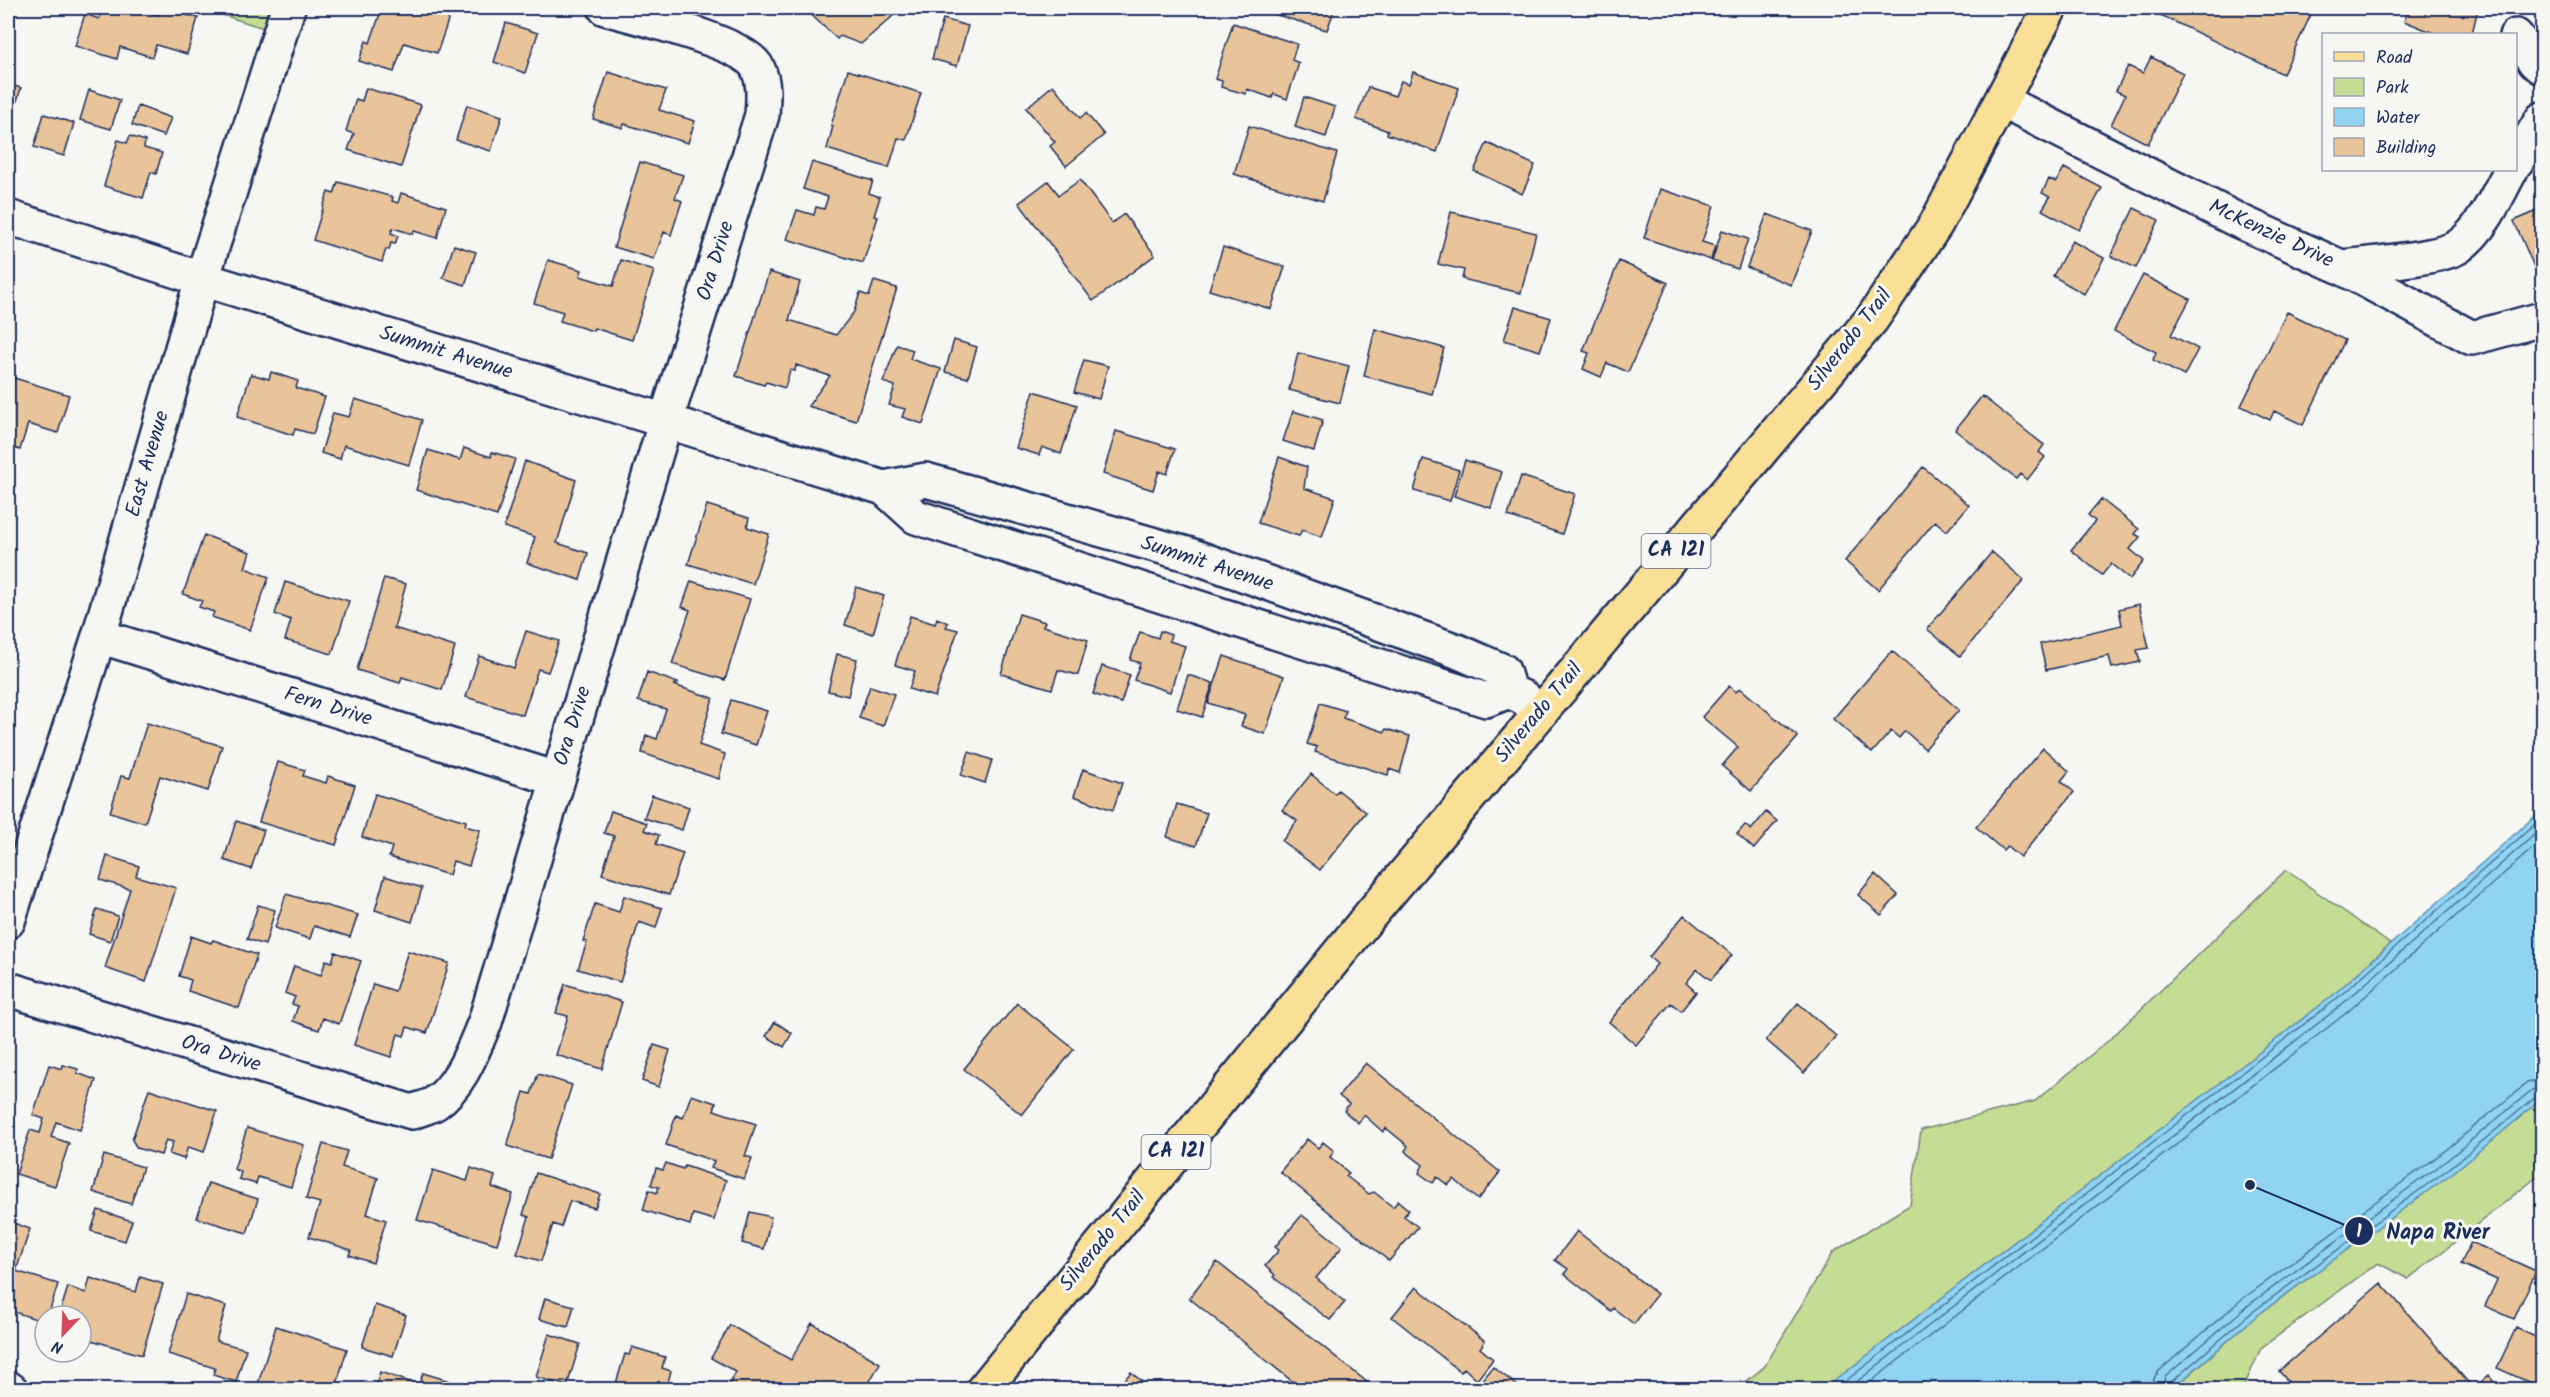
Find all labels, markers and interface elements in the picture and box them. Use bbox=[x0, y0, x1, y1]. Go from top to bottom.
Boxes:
legend bbox=[2322, 33, 2517, 171]
text: Road bbox=[2376, 44, 2413, 73]
text: Park bbox=[2376, 74, 2409, 103]
text: Water bbox=[2376, 104, 2421, 133]
text: Building bbox=[2376, 134, 2436, 163]
street label: McKenzie Drive bbox=[2203, 191, 2340, 278]
street label: Ora Drive bbox=[688, 216, 744, 305]
street label: Silverado Trail bbox=[1799, 281, 1901, 399]
street label: Summit Avenue bbox=[375, 317, 517, 389]
street label: East Avenue bbox=[117, 406, 179, 521]
street label: Summit Avenue bbox=[1136, 527, 1278, 601]
road number: CA 121 bbox=[1642, 534, 1710, 568]
street label: Silverado Trail bbox=[1487, 655, 1591, 771]
street label: Fern Drive bbox=[280, 678, 377, 736]
street label: Ora Drive bbox=[545, 681, 601, 770]
street label: Ora Drive bbox=[177, 1026, 266, 1082]
road number: CA 121 bbox=[1142, 1135, 1210, 1169]
street label: Silverado Trail bbox=[1051, 1183, 1155, 1299]
callout: Napa River bbox=[2344, 1211, 2502, 1251]
text: Napa River bbox=[2386, 1216, 2491, 1251]
text: 1 bbox=[2356, 1218, 2362, 1247]
north arrow bbox=[33, 1304, 93, 1364]
text: N bbox=[48, 1333, 67, 1360]

